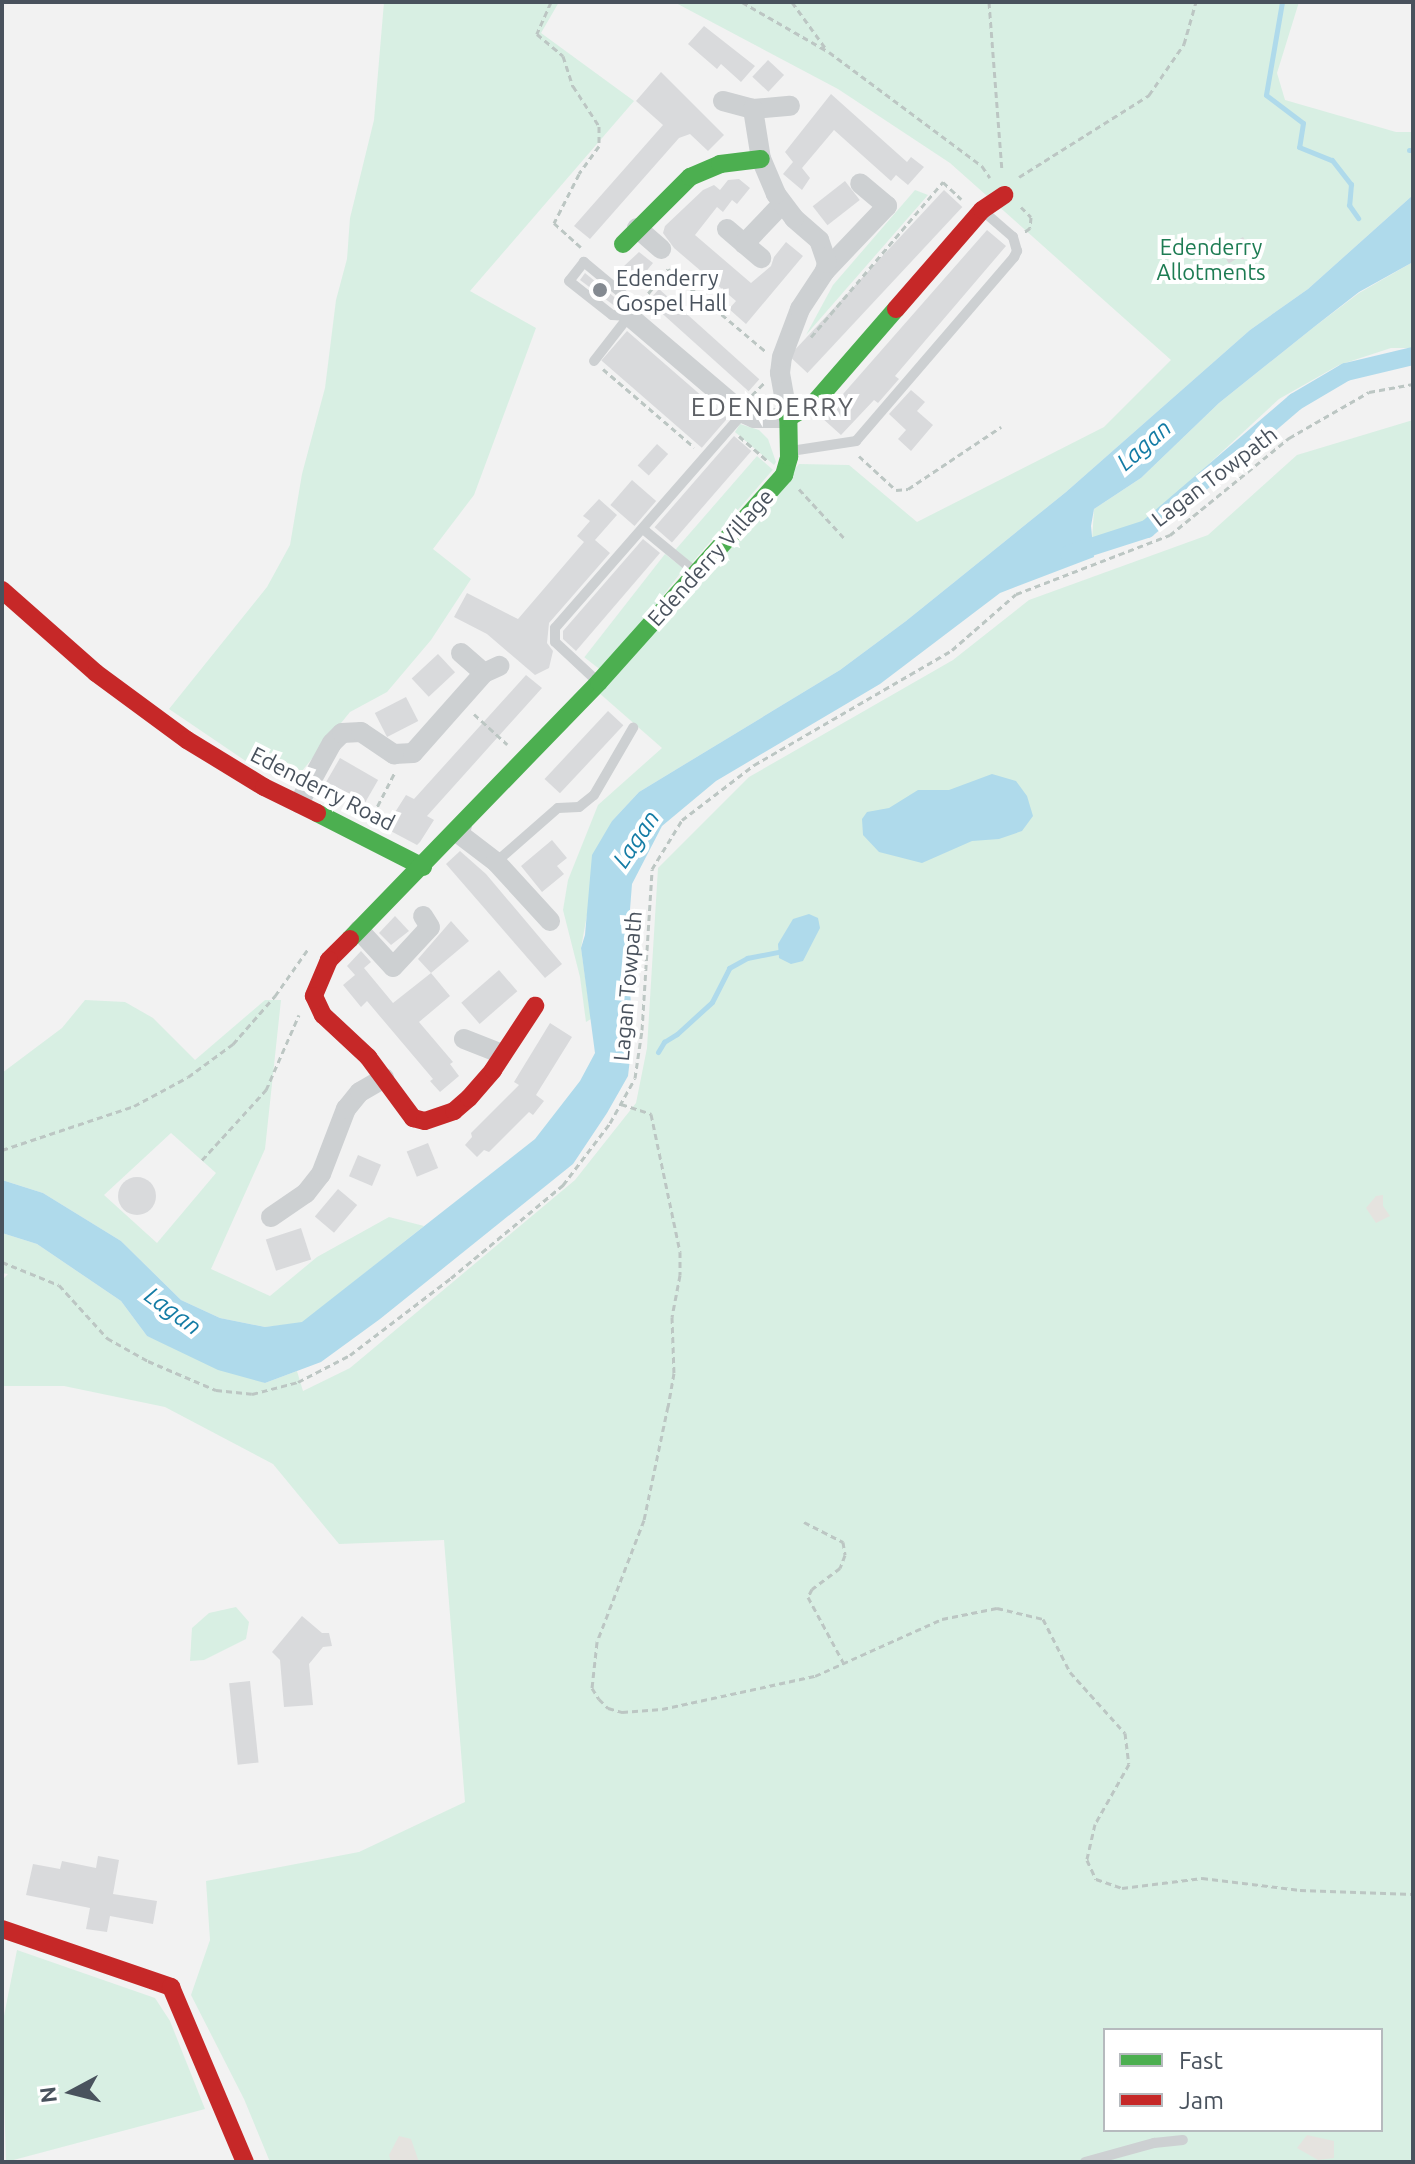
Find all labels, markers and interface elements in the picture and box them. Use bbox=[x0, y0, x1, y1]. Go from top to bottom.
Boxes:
park label: Edenderry Allotments bbox=[1156, 233, 1266, 284]
place label: Edenderry Gospel Hall bbox=[616, 264, 727, 316]
marker: Edenderry Gospel Hall bbox=[591, 281, 609, 299]
district label: EDENDERRY bbox=[691, 391, 855, 423]
water label: Lagan bbox=[1111, 413, 1177, 477]
street label: Lagan Towpath bbox=[1146, 420, 1282, 532]
street label: Edenderry Village bbox=[642, 483, 778, 631]
street label: Edenderry Road bbox=[247, 740, 399, 836]
water label: Lagan bbox=[606, 805, 666, 873]
street label: Lagan Towpath bbox=[607, 910, 647, 1062]
water label: Lagan bbox=[139, 1281, 207, 1341]
legend bbox=[1103, 2028, 1383, 2132]
text: Fast bbox=[1179, 2047, 1223, 2074]
north arrow bbox=[32, 2052, 112, 2132]
text: N bbox=[34, 2085, 61, 2105]
text: Jam bbox=[1179, 2087, 1224, 2114]

